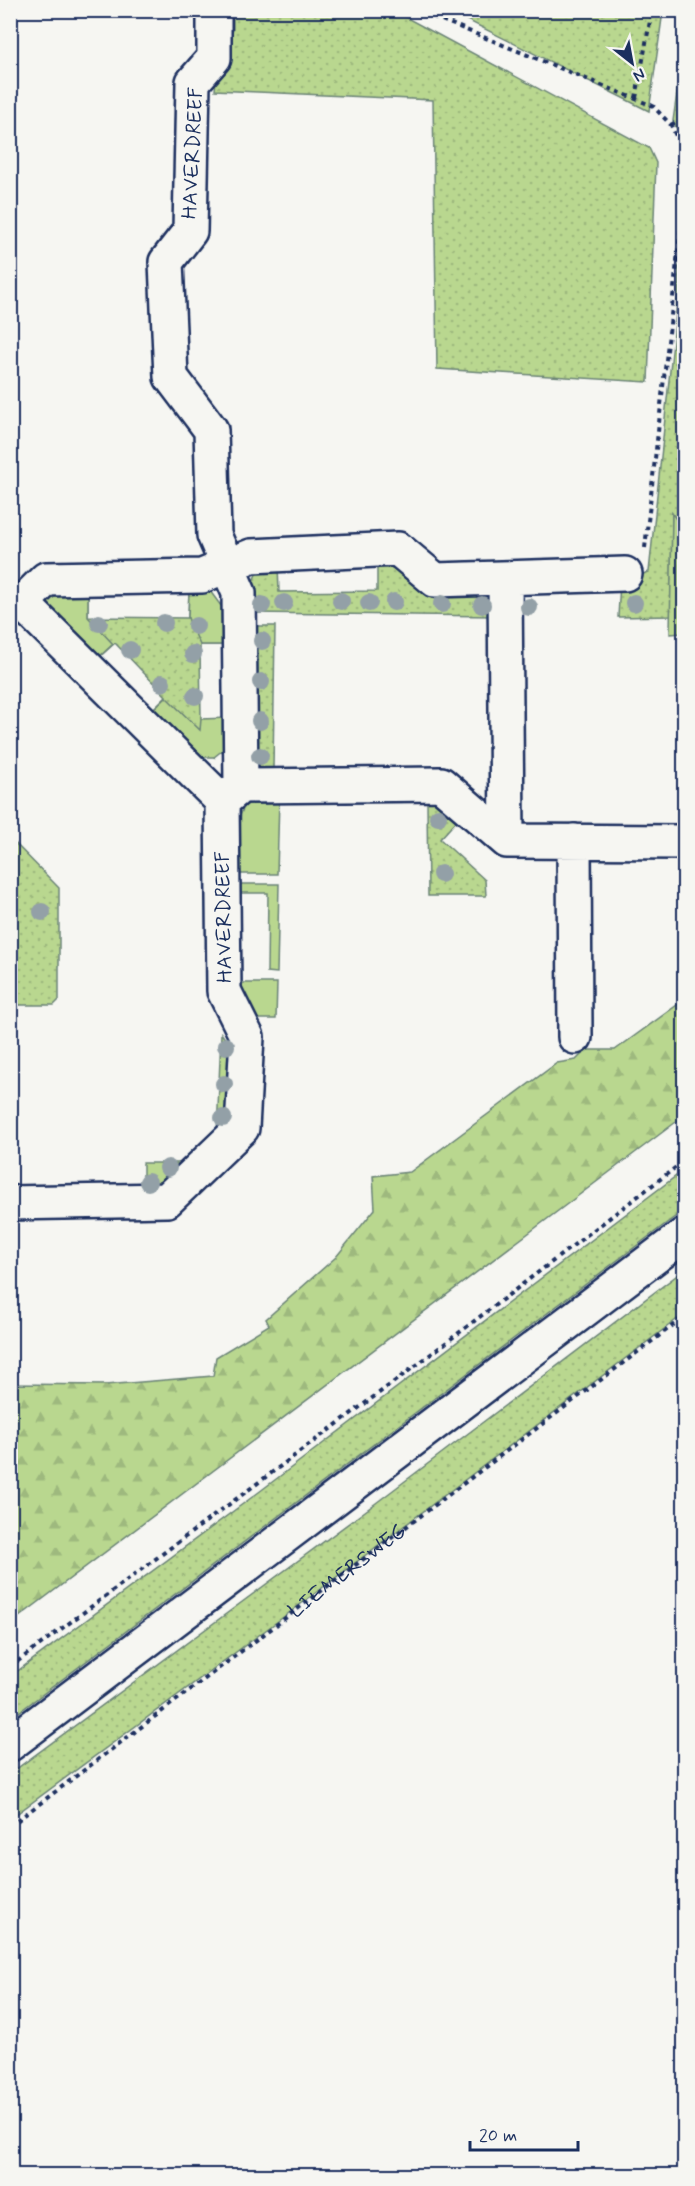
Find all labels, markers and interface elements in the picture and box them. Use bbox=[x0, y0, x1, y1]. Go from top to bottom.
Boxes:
north arrow bbox=[602, 33, 662, 93]
text: N bbox=[629, 63, 649, 86]
street label: HAVERDREEF bbox=[176, 86, 210, 220]
street label: HAVERDREEF bbox=[209, 851, 239, 983]
street label: LIEMERSWEG bbox=[283, 1517, 412, 1625]
scale bar bbox=[470, 2114, 578, 2152]
text: 20 m bbox=[479, 2124, 517, 2148]

